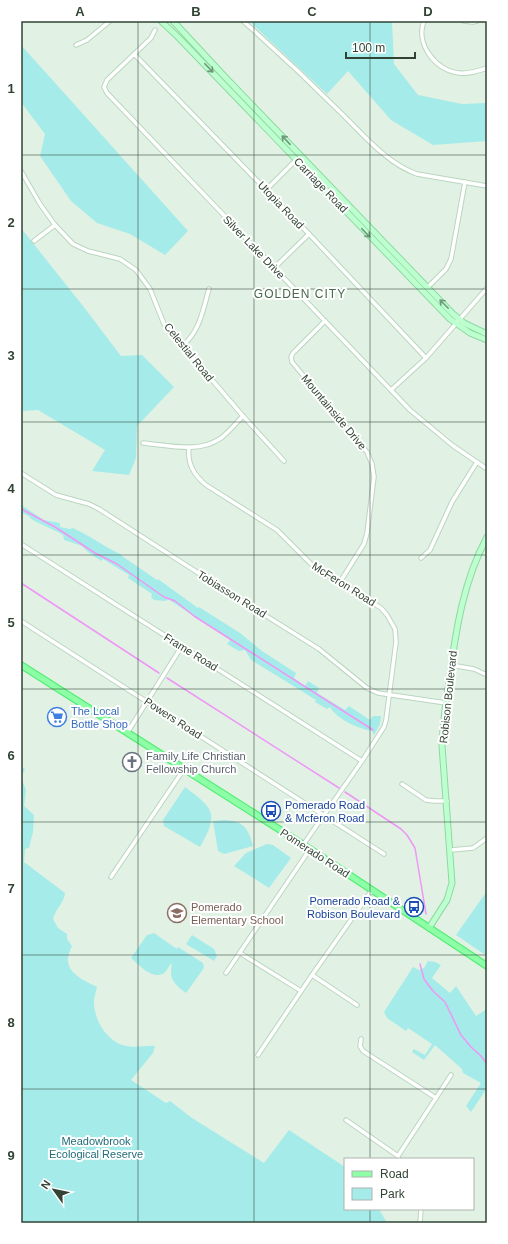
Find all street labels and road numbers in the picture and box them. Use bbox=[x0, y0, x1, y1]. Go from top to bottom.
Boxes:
street label: Carriage Road bbox=[292, 155, 350, 215]
street label: Utopia Road bbox=[255, 179, 307, 231]
street label: Silver Lake Drive bbox=[221, 213, 287, 281]
street label: Celestial Road bbox=[162, 320, 216, 384]
street label: Mountainside Drive bbox=[299, 372, 369, 452]
street label: McFeron Road bbox=[310, 560, 378, 608]
street label: Tobiasson Road bbox=[195, 568, 269, 620]
street label: Frame Road bbox=[162, 631, 220, 673]
street label: Robison Boulevard bbox=[437, 650, 459, 744]
street label: Powers Road bbox=[142, 695, 204, 741]
street label: Pomerado Road bbox=[278, 826, 352, 880]

